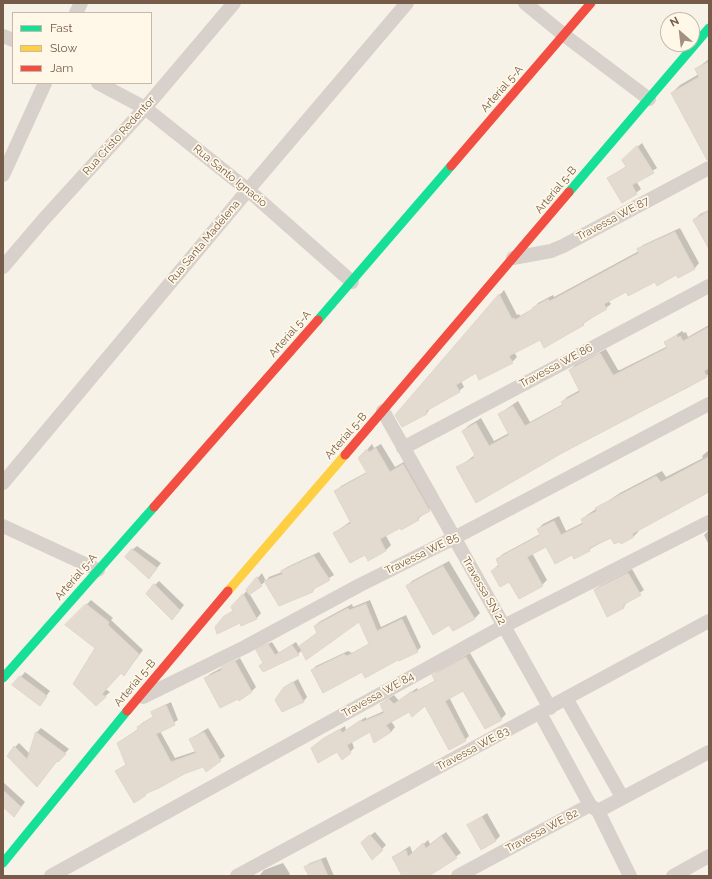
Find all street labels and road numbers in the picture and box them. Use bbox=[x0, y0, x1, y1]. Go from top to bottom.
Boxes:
street label: Arterial 5-A bbox=[478, 63, 526, 115]
street label: Rua Cristo Redentor bbox=[80, 94, 158, 178]
street label: Rua Santo Ignacio bbox=[190, 142, 270, 210]
street label: Arterial 5-B bbox=[533, 164, 579, 216]
street label: Travessa WE 87 bbox=[574, 194, 652, 244]
street label: Rua Santa Madelena bbox=[165, 198, 243, 286]
street label: Arterial 5-A bbox=[266, 308, 314, 360]
street label: Travessa WE 86 bbox=[517, 341, 595, 391]
street label: Arterial 5-B bbox=[322, 410, 370, 462]
street label: Travessa WE 85 bbox=[383, 530, 461, 578]
street label: Arterial 5-A bbox=[52, 551, 100, 603]
street label: Travessa SN 22 bbox=[459, 555, 509, 627]
street label: Arterial 5-B bbox=[112, 657, 158, 709]
street label: Travessa WE 84 bbox=[340, 670, 416, 720]
street label: Travessa WE 83 bbox=[434, 724, 512, 774]
street label: Travessa WE 82 bbox=[503, 806, 581, 856]

